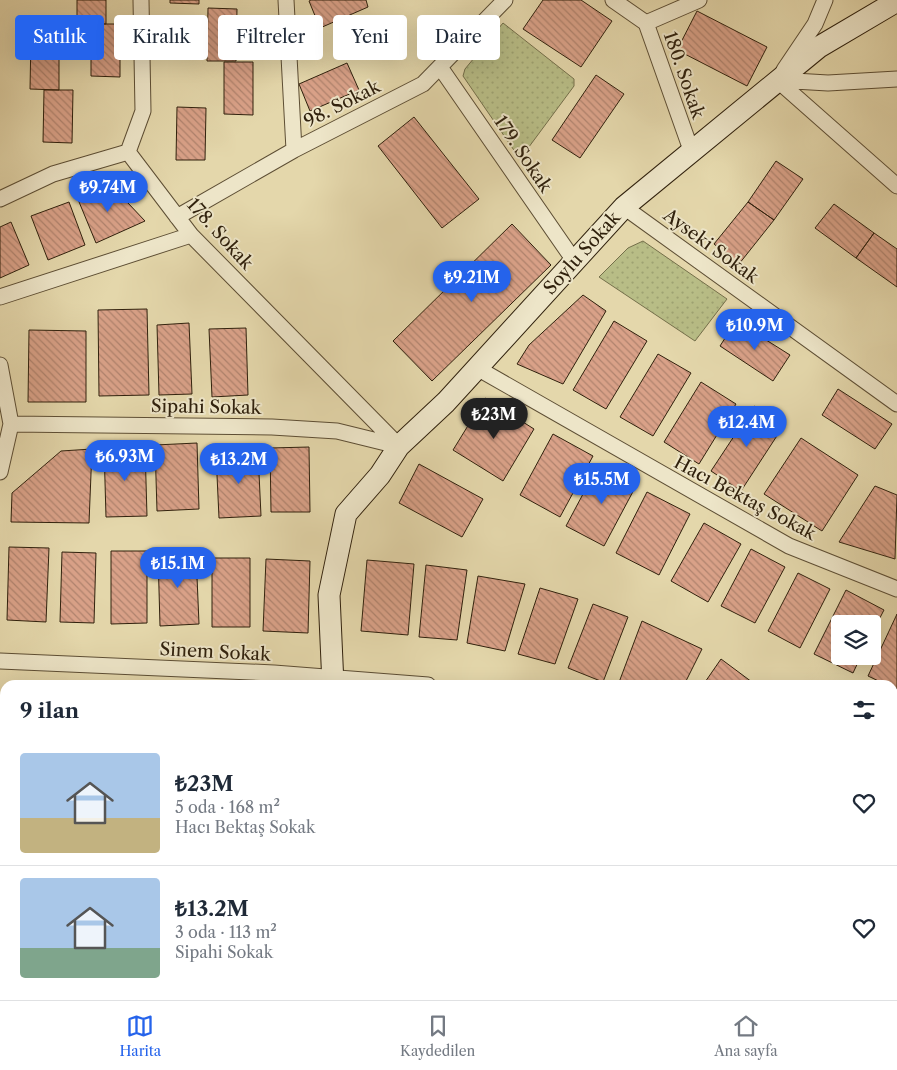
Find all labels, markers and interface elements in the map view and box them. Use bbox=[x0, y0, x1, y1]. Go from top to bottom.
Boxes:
chip: Satılık bbox=[15, 15, 104, 60]
chip: Kiralık bbox=[114, 15, 208, 60]
chip: Filtreler bbox=[218, 15, 323, 60]
chip: Yeni bbox=[333, 15, 407, 60]
chip: Daire bbox=[417, 15, 500, 60]
street label: 180. Sokak bbox=[659, 29, 710, 123]
street label: 98. Sokak bbox=[300, 75, 385, 133]
street label: 179. Sokak bbox=[489, 112, 557, 198]
pin: ₺9.74M bbox=[67, 170, 149, 213]
text: ₺9.74M bbox=[80, 177, 136, 197]
street label: 178. Sokak bbox=[182, 194, 259, 275]
street label: Ayseki Sokak bbox=[658, 204, 764, 289]
street label: Soylu Sokak bbox=[539, 206, 626, 299]
pin: ₺9.21M bbox=[431, 260, 513, 303]
text: ₺9.21M bbox=[444, 267, 500, 287]
pin: ₺10.9M bbox=[714, 308, 796, 351]
text: ₺10.9M bbox=[727, 315, 783, 335]
street label: Sipahi Sokak bbox=[151, 395, 263, 419]
pin: ₺23M bbox=[464, 398, 524, 440]
text: ₺23M bbox=[472, 404, 516, 424]
pin: ₺12.4M bbox=[706, 406, 788, 448]
text: ₺12.4M bbox=[719, 412, 775, 432]
pin: ₺6.93M bbox=[84, 440, 166, 482]
pin: ₺13.2M bbox=[198, 442, 280, 485]
text: ₺6.93M bbox=[96, 446, 154, 466]
text: ₺13.2M bbox=[211, 449, 267, 469]
street label: Hacı Bektaş Sokak bbox=[670, 451, 821, 545]
pin: ₺15.5M bbox=[561, 462, 643, 505]
text: ₺15.5M bbox=[574, 469, 630, 489]
pin: ₺15.1M bbox=[137, 546, 219, 589]
text: ₺15.1M bbox=[151, 553, 205, 573]
map controls bbox=[831, 615, 881, 665]
button: layers bbox=[831, 615, 881, 665]
street label: Sinem Sokak bbox=[159, 638, 273, 666]
icon: filters bbox=[850, 696, 878, 724]
text: 9 ilan bbox=[20, 698, 79, 723]
text: ₺23M bbox=[175, 771, 234, 796]
icon: home bbox=[60, 773, 120, 833]
icon: heart bbox=[850, 789, 878, 817]
text: 5 oda · 168 m² bbox=[175, 797, 280, 817]
text: Hacı Bektaş Sokak bbox=[175, 817, 315, 837]
text: ₺13.2M bbox=[175, 896, 249, 921]
icon: home bbox=[60, 898, 120, 958]
icon: heart bbox=[850, 914, 878, 942]
text: 3 oda · 113 m² bbox=[175, 922, 277, 942]
text: Sipahi Sokak bbox=[175, 942, 273, 962]
tab: Harita bbox=[119, 1012, 161, 1060]
tab: Kaydedilen bbox=[400, 1012, 475, 1060]
tab: Ana sayfa bbox=[714, 1012, 778, 1060]

